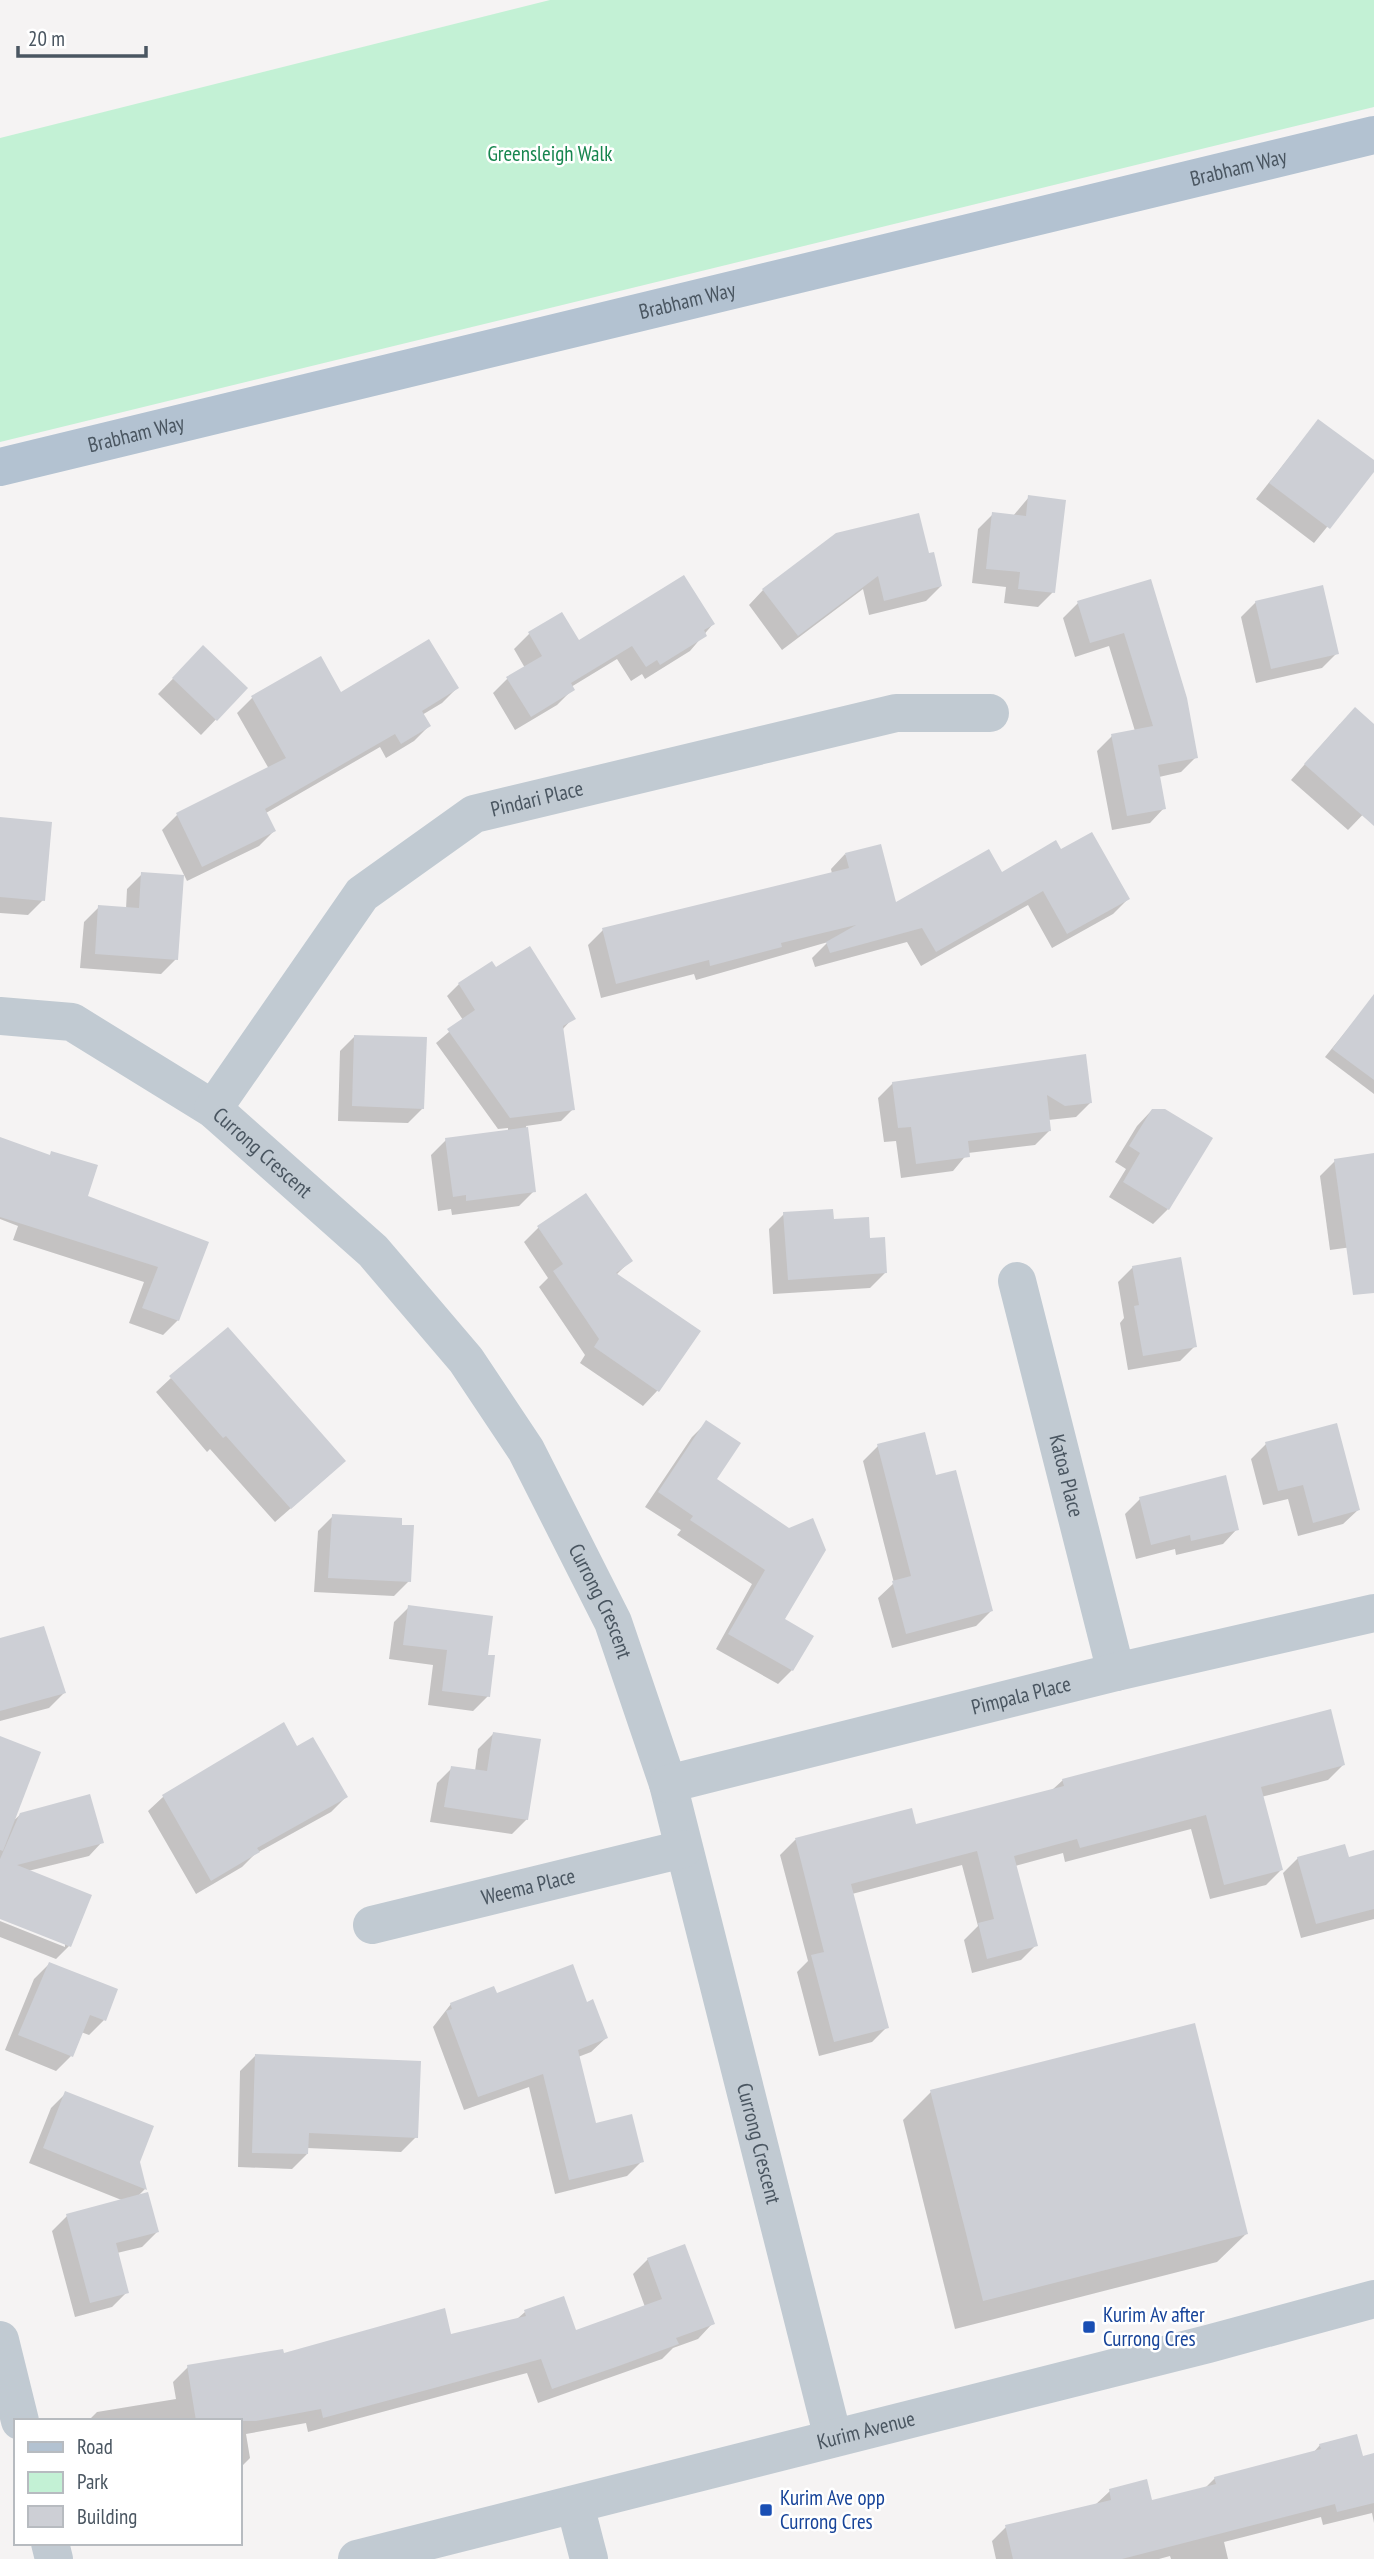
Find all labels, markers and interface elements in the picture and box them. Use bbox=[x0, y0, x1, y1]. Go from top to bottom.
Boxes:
scale bar bbox=[18, 14, 145, 58]
text: 20 m bbox=[28, 25, 65, 52]
park label: Greensleigh Walk bbox=[488, 140, 612, 167]
street label: Brabham Way bbox=[1187, 143, 1289, 192]
street label: Brabham Way bbox=[636, 276, 738, 325]
street label: Brabham Way bbox=[85, 409, 187, 458]
street label: Pindari Place bbox=[488, 774, 586, 823]
street label: Currong Crescent bbox=[208, 1101, 318, 1204]
street label: Katoa Place bbox=[1043, 1431, 1090, 1520]
street label: Currong Crescent bbox=[563, 1539, 638, 1662]
street label: Pimpala Place bbox=[968, 1670, 1074, 1721]
street label: Weema Place bbox=[479, 1862, 578, 1911]
street label: Currong Crescent bbox=[731, 2080, 787, 2207]
place label: Kurim Av after Currong Cres bbox=[1103, 2301, 1205, 2352]
marker: Kurim Av after Currong Cres bbox=[1081, 2319, 1097, 2335]
street label: Kurim Avenue bbox=[814, 2405, 918, 2455]
legend bbox=[14, 2419, 242, 2545]
text: Road bbox=[77, 2433, 113, 2460]
text: Park bbox=[77, 2468, 108, 2495]
place label: Kurim Ave opp Currong Cres bbox=[780, 2484, 885, 2535]
marker: Kurim Ave opp Currong Cres bbox=[758, 2502, 774, 2518]
text: Building bbox=[77, 2503, 137, 2530]

